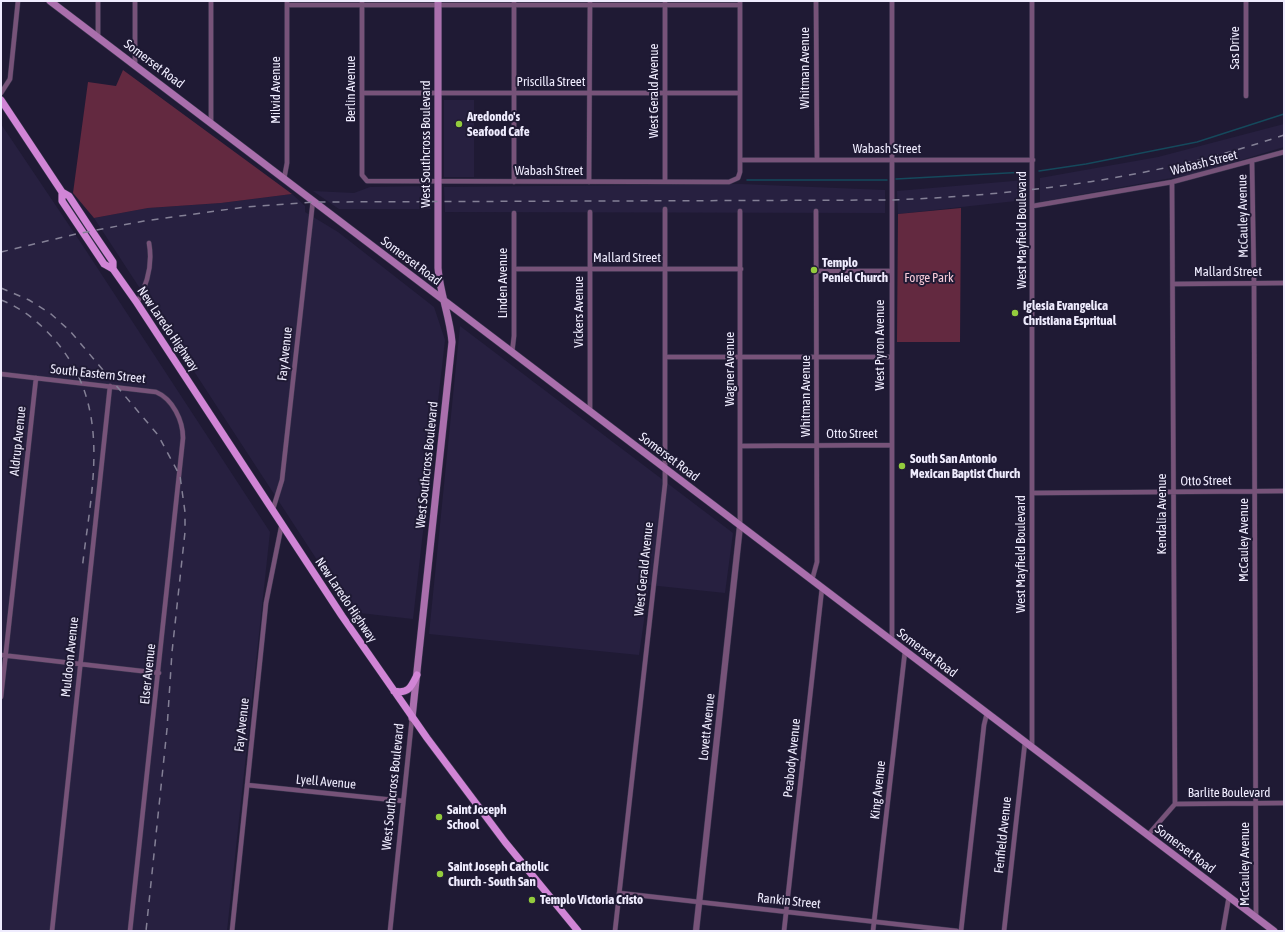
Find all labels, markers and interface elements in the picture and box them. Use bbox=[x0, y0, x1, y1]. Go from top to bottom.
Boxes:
street label: Sas Drive bbox=[1227, 26, 1243, 70]
street label: Whitman Avenue bbox=[797, 27, 813, 109]
street label: Somerset Road bbox=[121, 36, 187, 92]
street label: West Gerald Avenue bbox=[646, 44, 662, 138]
street label: Milvid Avenue bbox=[268, 56, 284, 124]
street label: Berlin Avenue bbox=[343, 56, 359, 122]
street label: Priscilla Street bbox=[517, 74, 585, 90]
street label: West Southcross Boulevard bbox=[418, 80, 434, 208]
place label: Aredondo's Seafood Cafe bbox=[467, 109, 530, 140]
marker: Aredondo's Seafood Cafe bbox=[454, 119, 464, 129]
street label: Wabash Street bbox=[853, 141, 921, 157]
street label: Wabash Street bbox=[1169, 147, 1239, 179]
street label: Wabash Street bbox=[515, 163, 583, 179]
street label: West Mayfield Boulevard bbox=[1014, 171, 1030, 289]
street label: McCauley Avenue bbox=[1234, 174, 1252, 258]
street label: Somerset Road bbox=[378, 233, 444, 289]
street label: Linden Avenue bbox=[495, 248, 511, 318]
street label: Mallard Street bbox=[593, 250, 661, 266]
place label: Templo Peniel Church bbox=[822, 255, 888, 286]
street label: Mallard Street bbox=[1194, 264, 1262, 280]
marker: Templo Peniel Church bbox=[809, 265, 819, 275]
park label: Forge Park bbox=[904, 270, 954, 286]
street label: Vickers Avenue bbox=[571, 276, 587, 348]
street label: New Laredo Highway bbox=[134, 283, 202, 375]
place label: Iglesia Evangelica Christiana Espritual bbox=[1023, 298, 1116, 329]
street label: West Pyron Avenue bbox=[872, 300, 888, 390]
marker: Iglesia Evangelica Christiana Espritual bbox=[1010, 308, 1020, 318]
street label: Fay Avenue bbox=[274, 326, 296, 382]
street label: Wagner Avenue bbox=[722, 332, 738, 406]
street label: Whitman Avenue bbox=[798, 355, 814, 437]
street label: South Eastern Street bbox=[50, 361, 146, 387]
street label: West Southcross Boulevard bbox=[413, 401, 441, 529]
street label: Aldrup Avenue bbox=[7, 405, 29, 477]
street label: Otto Street bbox=[826, 426, 878, 442]
street label: Somerset Road bbox=[636, 429, 702, 485]
place label: South San Antonio Mexican Baptist Church bbox=[910, 451, 1020, 482]
marker: South San Antonio Mexican Baptist Church bbox=[897, 461, 907, 471]
street label: Otto Street bbox=[1180, 473, 1232, 489]
street label: Kendalia Avenue bbox=[1154, 474, 1170, 554]
street label: West Mayfield Boulevard bbox=[1013, 495, 1029, 613]
street label: McCauley Avenue bbox=[1236, 498, 1252, 582]
street label: West Gerald Avenue bbox=[631, 521, 657, 617]
street label: New Laredo Highway bbox=[312, 554, 380, 646]
street label: Muldoon Avenue bbox=[58, 616, 82, 698]
street label: Somerset Road bbox=[894, 625, 960, 681]
street label: Elser Avenue bbox=[137, 643, 159, 705]
street label: Lovett Avenue bbox=[696, 693, 718, 761]
street label: Fay Avenue bbox=[231, 697, 253, 753]
street label: Peabody Avenue bbox=[780, 718, 804, 798]
street label: West Southcross Boulevard bbox=[379, 723, 407, 851]
street label: King Avenue bbox=[867, 760, 889, 820]
street label: Lyell Avenue bbox=[295, 772, 357, 792]
street label: Barlite Boulevard bbox=[1188, 785, 1270, 801]
street label: Fenfield Avenue bbox=[991, 796, 1015, 874]
place label: Saint Joseph School bbox=[447, 802, 507, 833]
marker: Saint Joseph School bbox=[434, 812, 444, 822]
street label: Somerset Road bbox=[1152, 821, 1218, 877]
street label: McCauley Avenue bbox=[1237, 822, 1253, 906]
place label: Saint Joseph Catholic Church - South San bbox=[448, 859, 549, 890]
marker: Saint Joseph Catholic Church - South San bbox=[435, 869, 445, 879]
street label: Rankin Street bbox=[756, 890, 822, 912]
place label: Templo Victoria Cristo bbox=[540, 892, 643, 908]
marker: Templo Victoria Cristo bbox=[527, 895, 537, 905]

